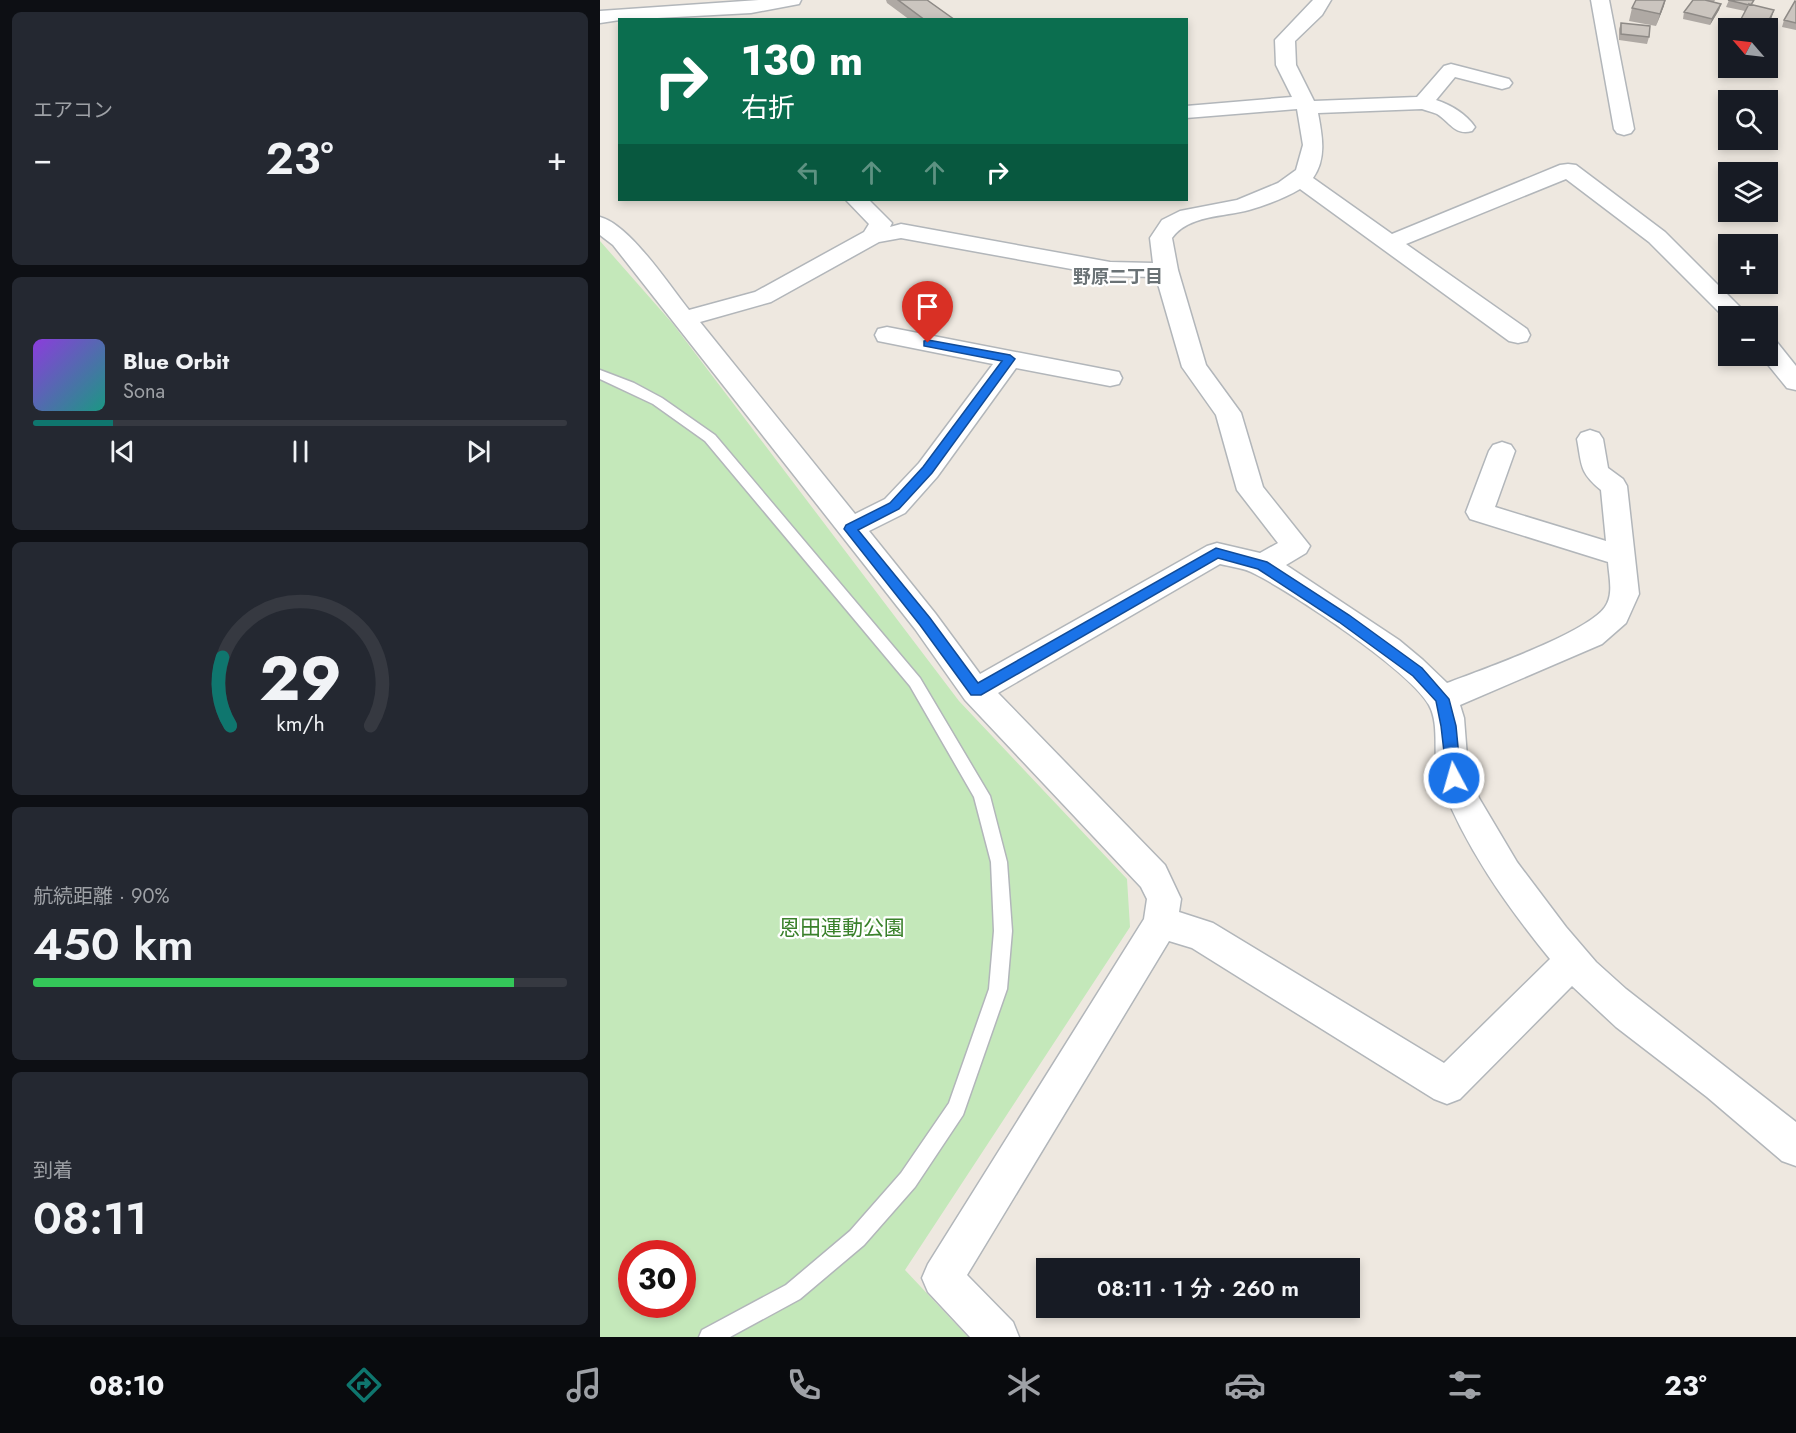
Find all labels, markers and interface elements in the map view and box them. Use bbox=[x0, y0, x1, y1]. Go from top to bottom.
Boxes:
north arrow bbox=[1718, 18, 1778, 78]
map controls bbox=[1718, 18, 1778, 366]
text: 130 m bbox=[741, 30, 863, 91]
icon: right bbox=[642, 42, 720, 120]
text: 右折 bbox=[741, 88, 795, 127]
button: search bbox=[1718, 90, 1778, 150]
text: エアコン bbox=[33, 96, 113, 125]
text: 23° bbox=[265, 126, 334, 191]
text: − bbox=[33, 135, 52, 182]
text: + bbox=[547, 135, 567, 182]
icon: left bbox=[792, 156, 825, 189]
icon: ahead bbox=[855, 156, 888, 189]
icon: ahead bbox=[918, 156, 951, 189]
icon: right bbox=[981, 156, 1014, 189]
button: layers bbox=[1718, 162, 1778, 222]
button: + bbox=[1718, 234, 1778, 294]
district label: 野原二丁目 bbox=[1073, 264, 1163, 290]
pin bbox=[902, 281, 953, 343]
icon: arrive bbox=[911, 290, 944, 323]
button: − bbox=[1718, 306, 1778, 366]
text: Blue Orbit bbox=[123, 345, 229, 377]
text: Sona bbox=[123, 377, 165, 406]
icon: previous bbox=[106, 435, 139, 468]
icon: pause bbox=[284, 435, 317, 468]
icon: next bbox=[462, 435, 495, 468]
text: 29 bbox=[259, 633, 341, 723]
text: km/h bbox=[276, 708, 324, 739]
position arrow bbox=[1422, 746, 1486, 810]
text: 航続距離 · 90% bbox=[33, 882, 170, 911]
text: 450 km bbox=[33, 912, 194, 977]
park label: 恩田運動公園 bbox=[779, 913, 905, 943]
text: 到着 bbox=[33, 1156, 73, 1185]
text: 08:11 bbox=[33, 1186, 147, 1251]
speed limit sign: 30 bbox=[618, 1240, 696, 1318]
text: 08:11 · 1 分 · 260 m bbox=[1097, 1272, 1299, 1304]
icon: directions bbox=[343, 1364, 385, 1406]
icon: music bbox=[563, 1364, 605, 1406]
icon: phone bbox=[783, 1364, 825, 1406]
icon: climate bbox=[1003, 1364, 1045, 1406]
icon: car bbox=[1224, 1364, 1266, 1406]
icon: filters bbox=[1444, 1364, 1486, 1406]
text: 08:10 bbox=[89, 1366, 164, 1405]
text: 23° bbox=[1664, 1366, 1707, 1405]

